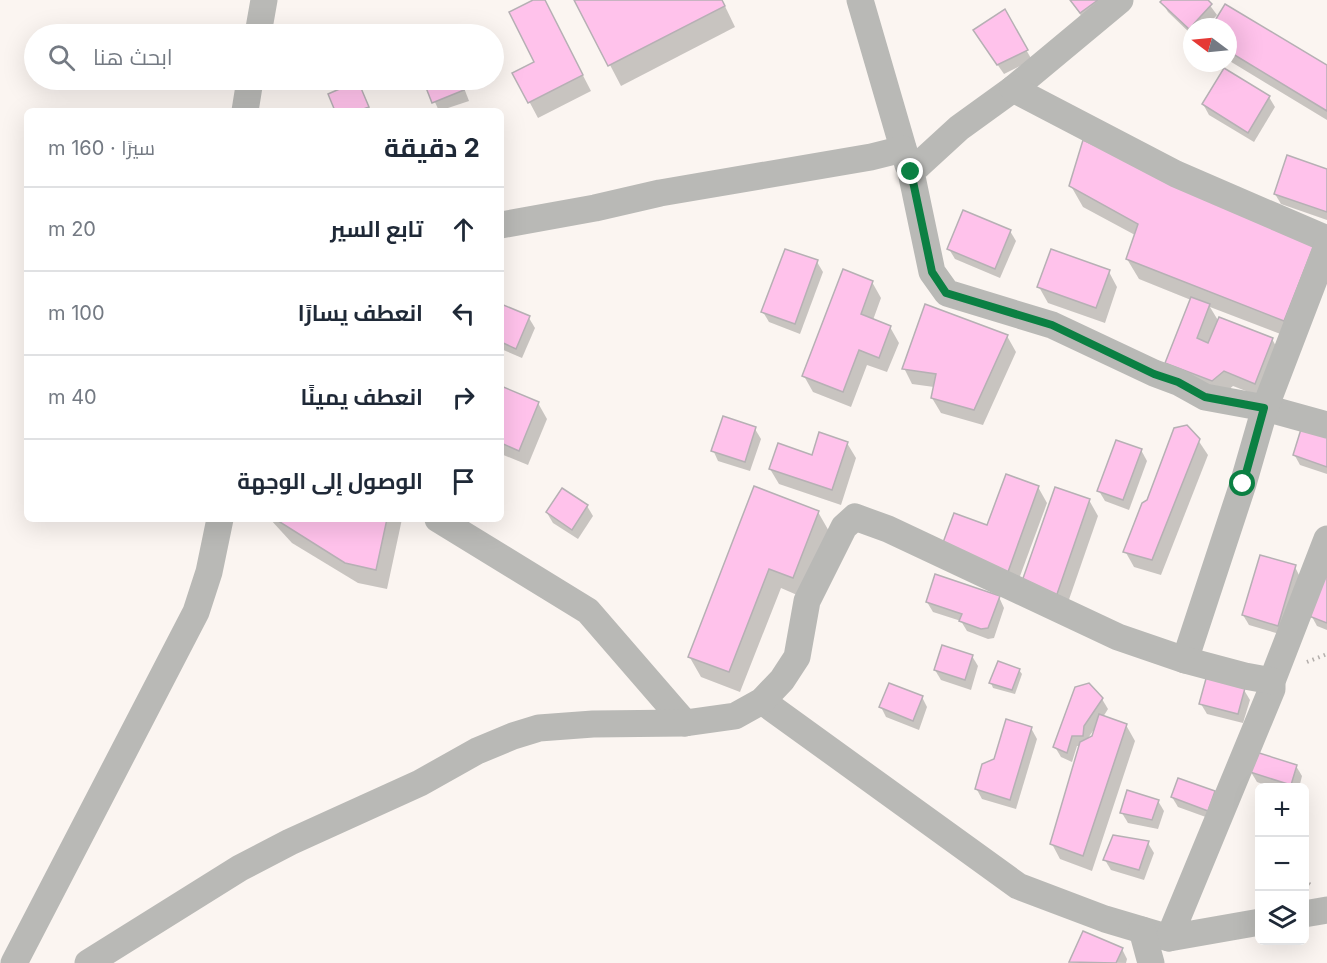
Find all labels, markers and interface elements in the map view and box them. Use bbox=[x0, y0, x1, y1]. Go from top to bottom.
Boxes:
north arrow bbox=[1183, 18, 1237, 72]
search box bbox=[24, 24, 504, 90]
icon: search bbox=[45, 41, 78, 74]
text: ابحث هنا bbox=[93, 44, 173, 70]
text: 2 دقيقة bbox=[384, 132, 480, 163]
text: سيرًا · 160 m bbox=[48, 136, 155, 160]
route end bbox=[897, 158, 923, 184]
icon: ahead bbox=[447, 213, 480, 246]
text: تابع السير bbox=[330, 216, 423, 242]
text: 20 m bbox=[48, 217, 96, 241]
icon: left bbox=[447, 297, 480, 330]
text: انعطف يسارًا bbox=[298, 300, 423, 326]
text: 100 m bbox=[48, 301, 105, 325]
icon: right bbox=[447, 381, 480, 414]
text: انعطف يمينًا bbox=[301, 384, 423, 410]
text: 40 m bbox=[48, 385, 97, 409]
icon: arrive bbox=[447, 465, 480, 498]
text: الوصول إلى الوجهة bbox=[237, 468, 423, 494]
route start bbox=[1229, 470, 1255, 496]
map controls bbox=[1255, 783, 1309, 945]
button: + bbox=[1255, 783, 1309, 837]
button: − bbox=[1255, 837, 1309, 891]
button: layers bbox=[1255, 891, 1309, 945]

